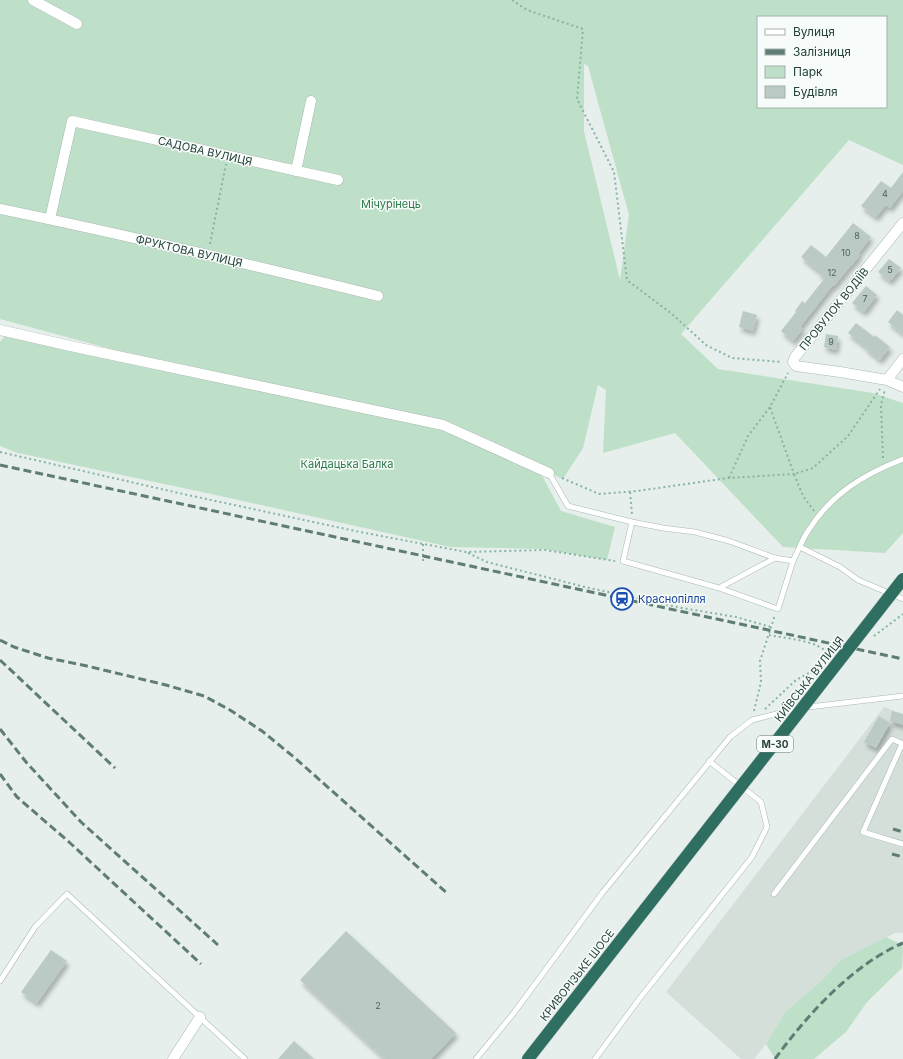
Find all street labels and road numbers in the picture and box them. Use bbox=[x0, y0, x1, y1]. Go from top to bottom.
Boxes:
street label: САДОВА ВУЛИЦЯ bbox=[156, 133, 254, 169]
street label: ФРУКТОВА ВУЛИЦЯ bbox=[134, 232, 244, 270]
street label: ПРОВУЛОК ВОДІЇВ bbox=[796, 265, 872, 353]
street label: КИЇВСЬКА ВУЛИЦЯ bbox=[771, 633, 847, 725]
road number: М-30 bbox=[757, 736, 793, 752]
street label: КРИВОРІЗЬКЕ ШОСЕ bbox=[537, 926, 617, 1024]

